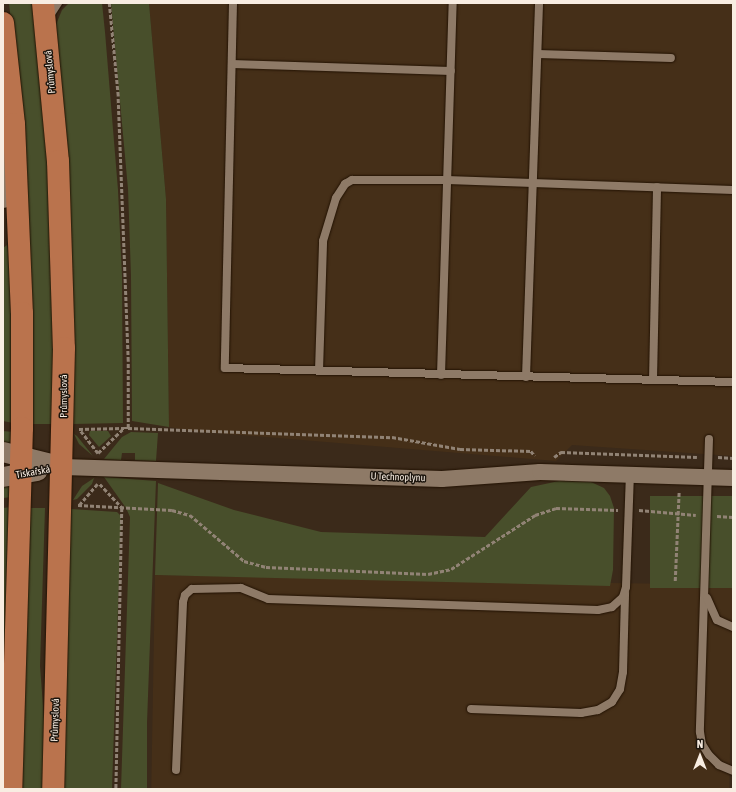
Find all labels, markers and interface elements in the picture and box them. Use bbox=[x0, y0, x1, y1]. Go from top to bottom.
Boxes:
street label: Průmyslová bbox=[42, 50, 58, 94]
street label: Průmyslová bbox=[58, 374, 70, 418]
street label: Tiskařská bbox=[15, 463, 51, 481]
street label: U Technoplynu bbox=[370, 470, 426, 484]
street label: Průmyslová bbox=[48, 698, 62, 742]
north arrow bbox=[680, 736, 720, 776]
text: N bbox=[697, 738, 703, 750]

